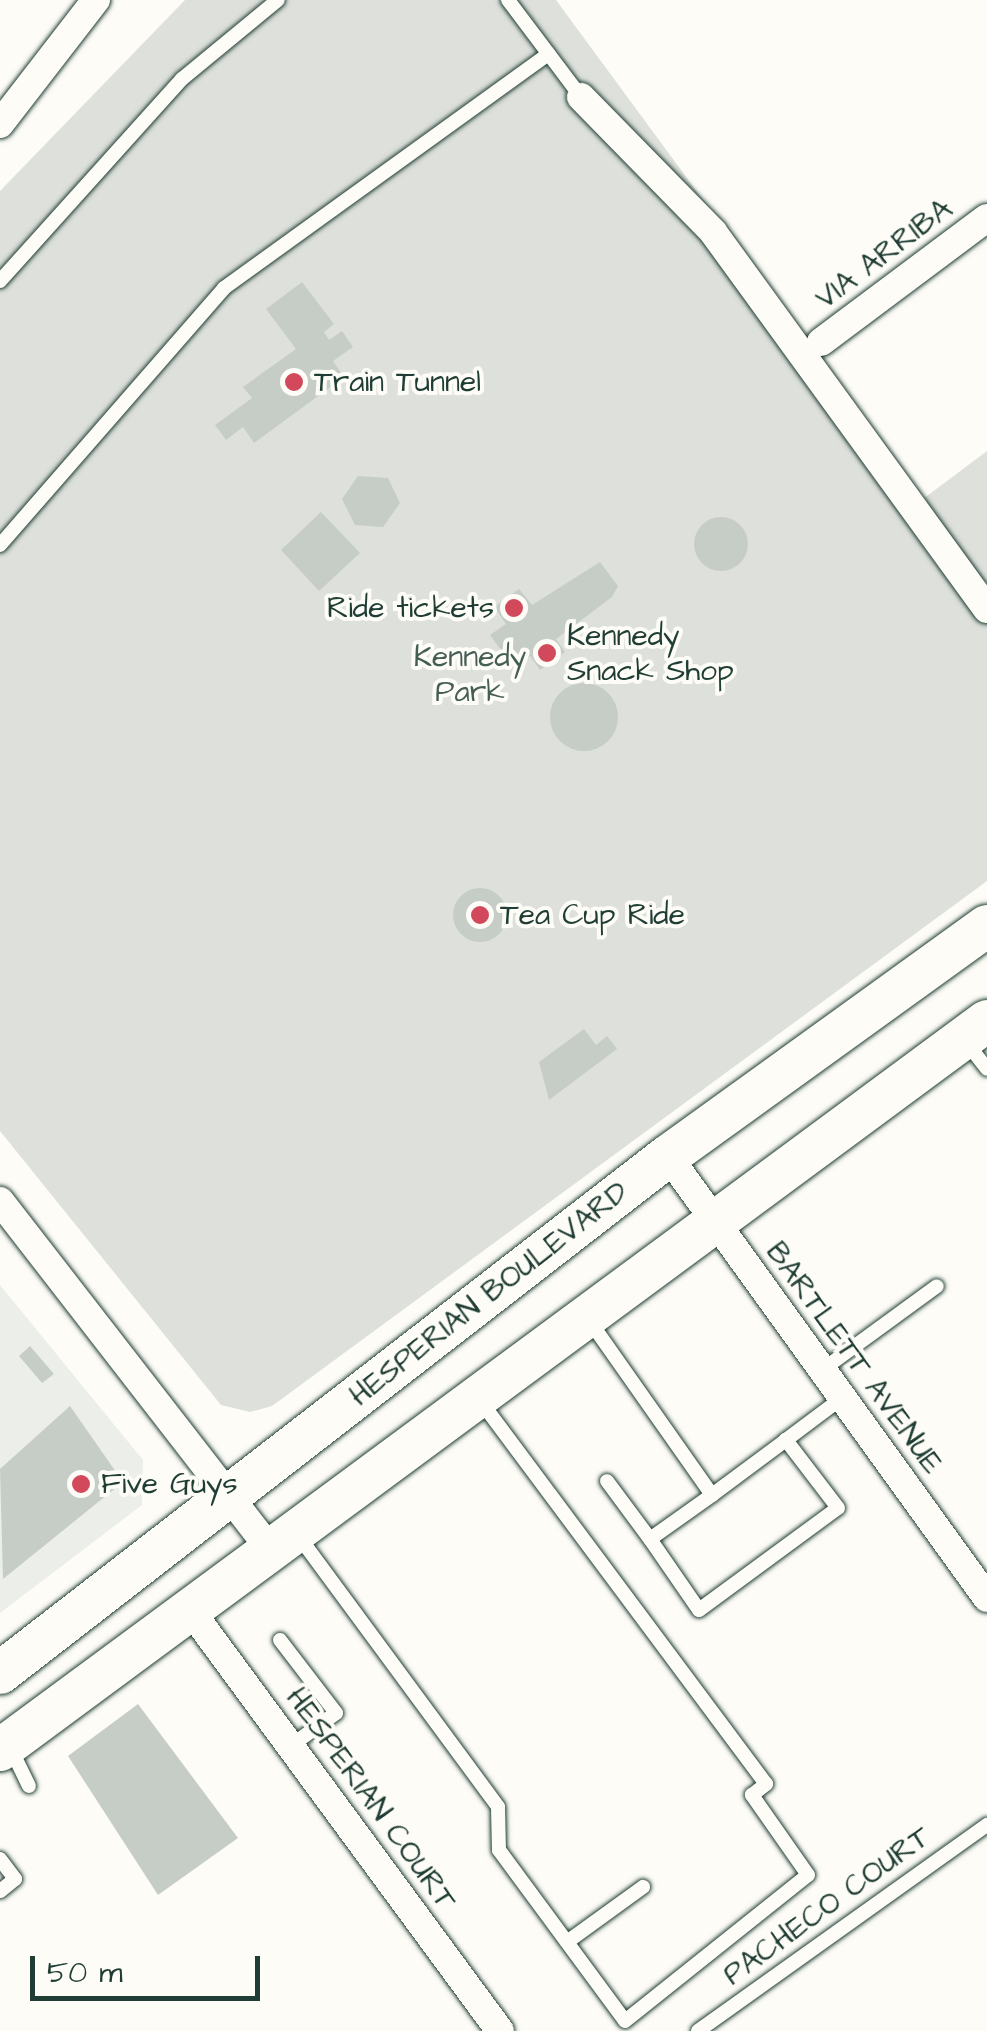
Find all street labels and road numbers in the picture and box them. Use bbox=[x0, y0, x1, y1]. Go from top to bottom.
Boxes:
street label: VIA ARRIBA bbox=[809, 191, 959, 317]
street label: HESPERIAN BOULEVARD bbox=[342, 1174, 636, 1414]
street label: BARTLETT AVENUE bbox=[758, 1235, 950, 1481]
street label: HESPERIAN COURT bbox=[278, 1681, 464, 1917]
street label: PACHECO COURT bbox=[716, 1819, 938, 1993]

